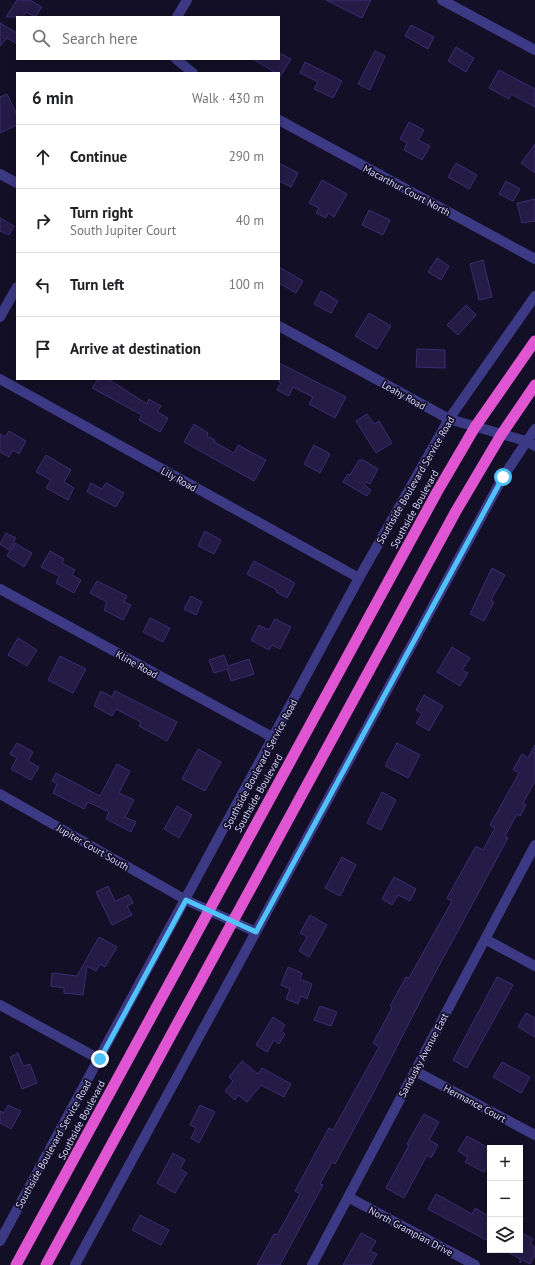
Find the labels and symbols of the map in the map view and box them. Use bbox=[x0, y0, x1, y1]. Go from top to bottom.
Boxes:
street label: Macarthur Court North bbox=[361, 162, 453, 219]
street label: Leahy Road bbox=[380, 378, 428, 413]
street label: Southside Boulevard Service Road bbox=[374, 414, 456, 546]
street label: Lily Road bbox=[159, 464, 199, 495]
street label: Southside Boulevard bbox=[387, 468, 441, 550]
route start bbox=[494, 468, 512, 486]
street label: Kline Road bbox=[113, 648, 160, 681]
street label: Southside Boulevard Service Road bbox=[221, 697, 299, 831]
street label: Southside Boulevard bbox=[231, 752, 285, 834]
street label: Jupiter Court South bbox=[53, 821, 131, 873]
street label: Sandusky Avenue East bbox=[396, 1010, 452, 1100]
route end bbox=[91, 1050, 109, 1068]
street label: Southside Boulevard Service Road bbox=[13, 1078, 94, 1211]
street label: Southside Boulevard bbox=[55, 1078, 108, 1162]
street label: Hermance Court bbox=[441, 1082, 509, 1126]
street label: North Grampian Drive bbox=[366, 1204, 455, 1259]

